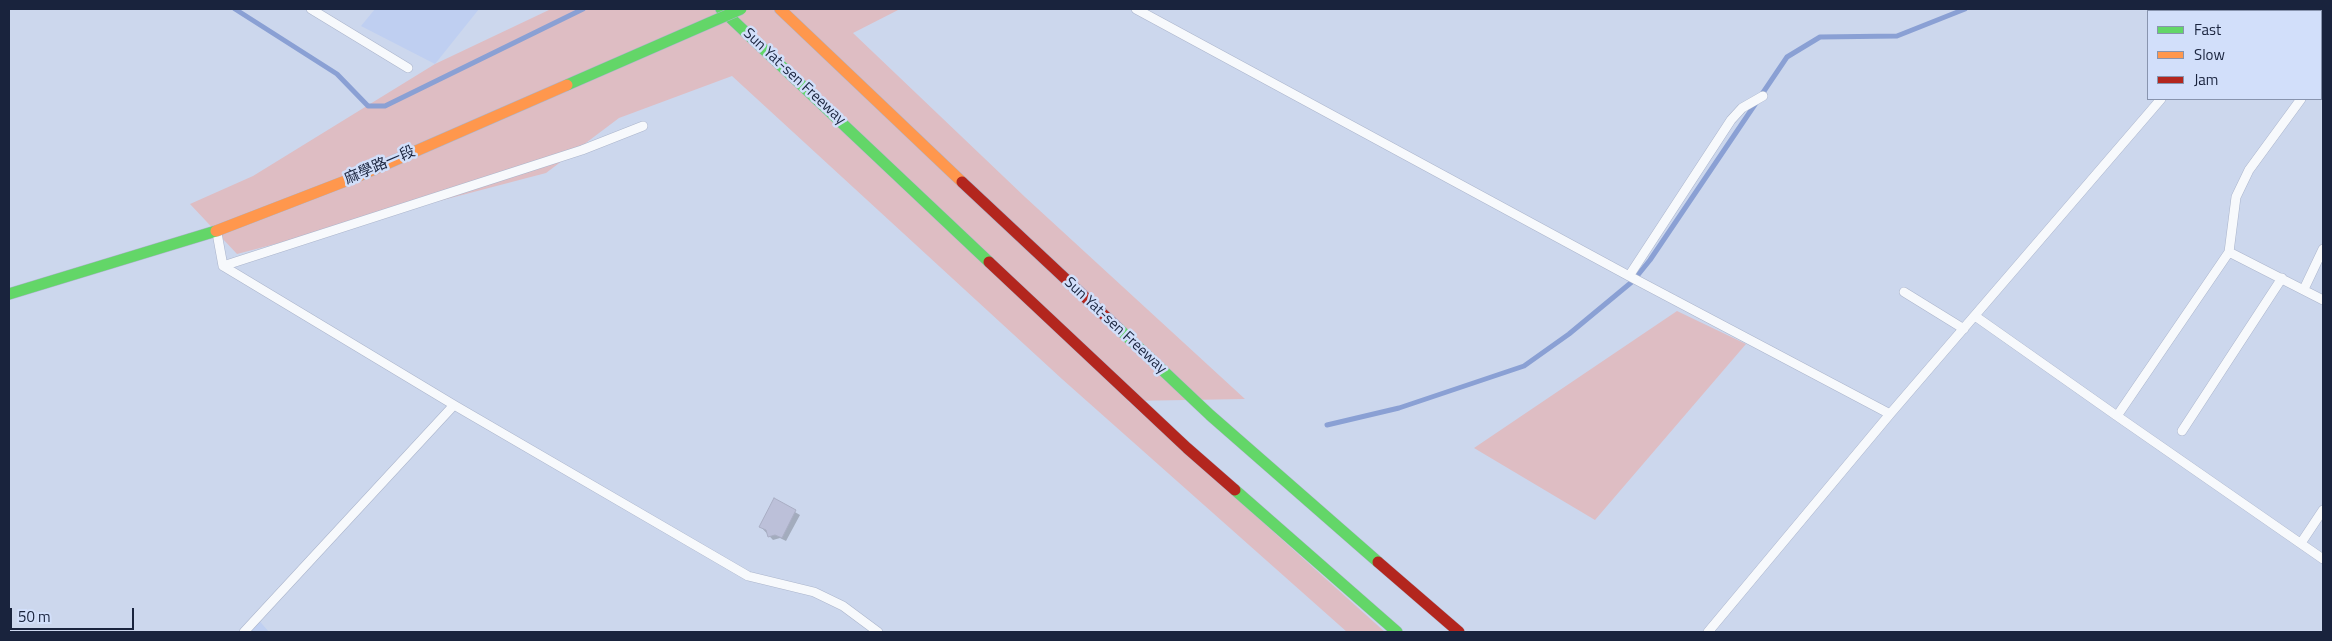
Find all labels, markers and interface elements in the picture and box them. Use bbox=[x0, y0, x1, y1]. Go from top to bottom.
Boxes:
legend bbox=[2147, 10, 2322, 100]
text: Fast bbox=[2194, 18, 2221, 41]
street label: Sun Yat-sen Freeway bbox=[739, 25, 849, 129]
text: Slow bbox=[2194, 43, 2225, 66]
text: Jam bbox=[2194, 68, 2218, 91]
street label: 麻學路一段 bbox=[342, 143, 418, 189]
street label: Sun Yat-sen Freeway bbox=[1060, 274, 1170, 378]
scale bar bbox=[12, 598, 136, 630]
text: 50 m bbox=[18, 605, 51, 628]

